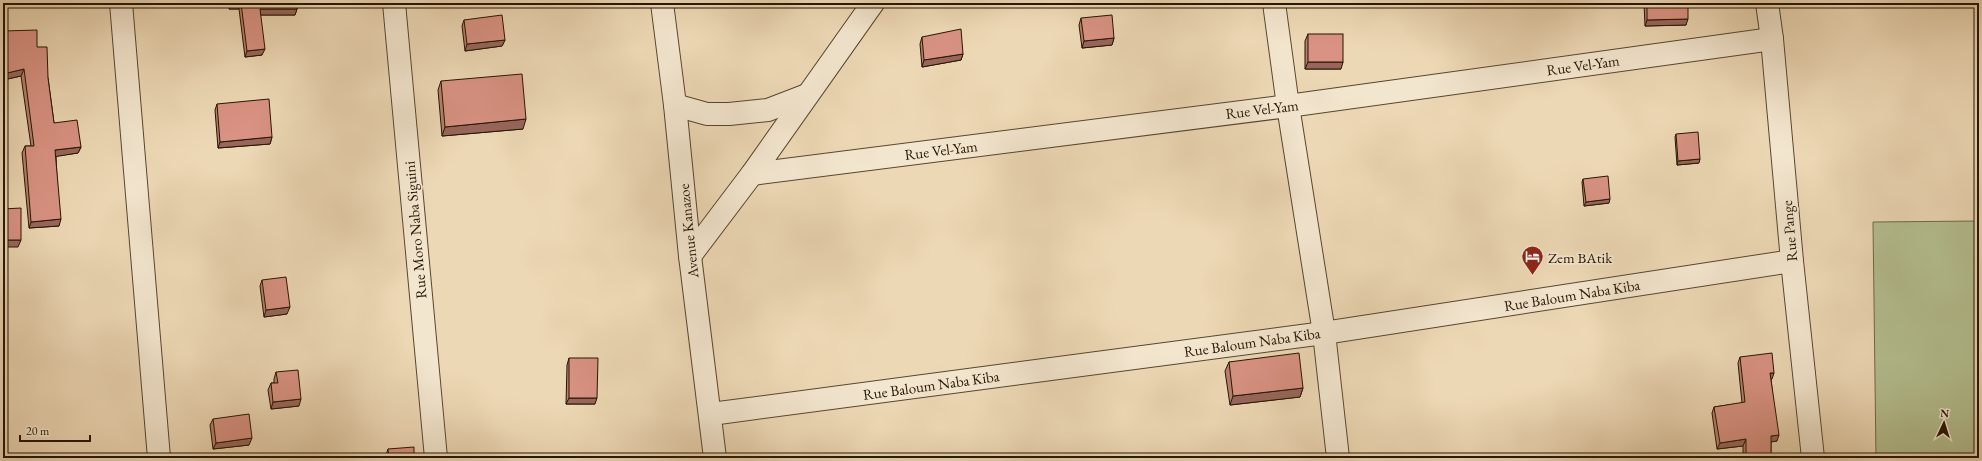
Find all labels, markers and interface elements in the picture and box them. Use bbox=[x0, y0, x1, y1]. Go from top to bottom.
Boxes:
street label: Rue Vel-Yam bbox=[1545, 50, 1621, 80]
street label: Rue Vel-Yam bbox=[1224, 95, 1300, 123]
street label: Rue Vel-Yam bbox=[903, 136, 979, 164]
street label: Rue Moro Naba Siguini bbox=[399, 160, 430, 300]
street label: Avenue Kanazoe bbox=[674, 183, 703, 280]
street label: Rue Pange bbox=[1777, 200, 1801, 262]
hotel icon: Zem BAtik bbox=[1519, 244, 1545, 277]
place label: Zem BAtik bbox=[1548, 248, 1613, 267]
street label: Rue Baloum Naba Kiba bbox=[1503, 275, 1641, 315]
street label: Rue Baloum Naba Kiba bbox=[1183, 323, 1321, 361]
street label: Rue Baloum Naba Kiba bbox=[862, 366, 1000, 404]
north arrow bbox=[1924, 403, 1964, 443]
text: N bbox=[1940, 406, 1950, 420]
scale bar bbox=[20, 417, 90, 443]
text: 20 m bbox=[26, 423, 50, 439]

